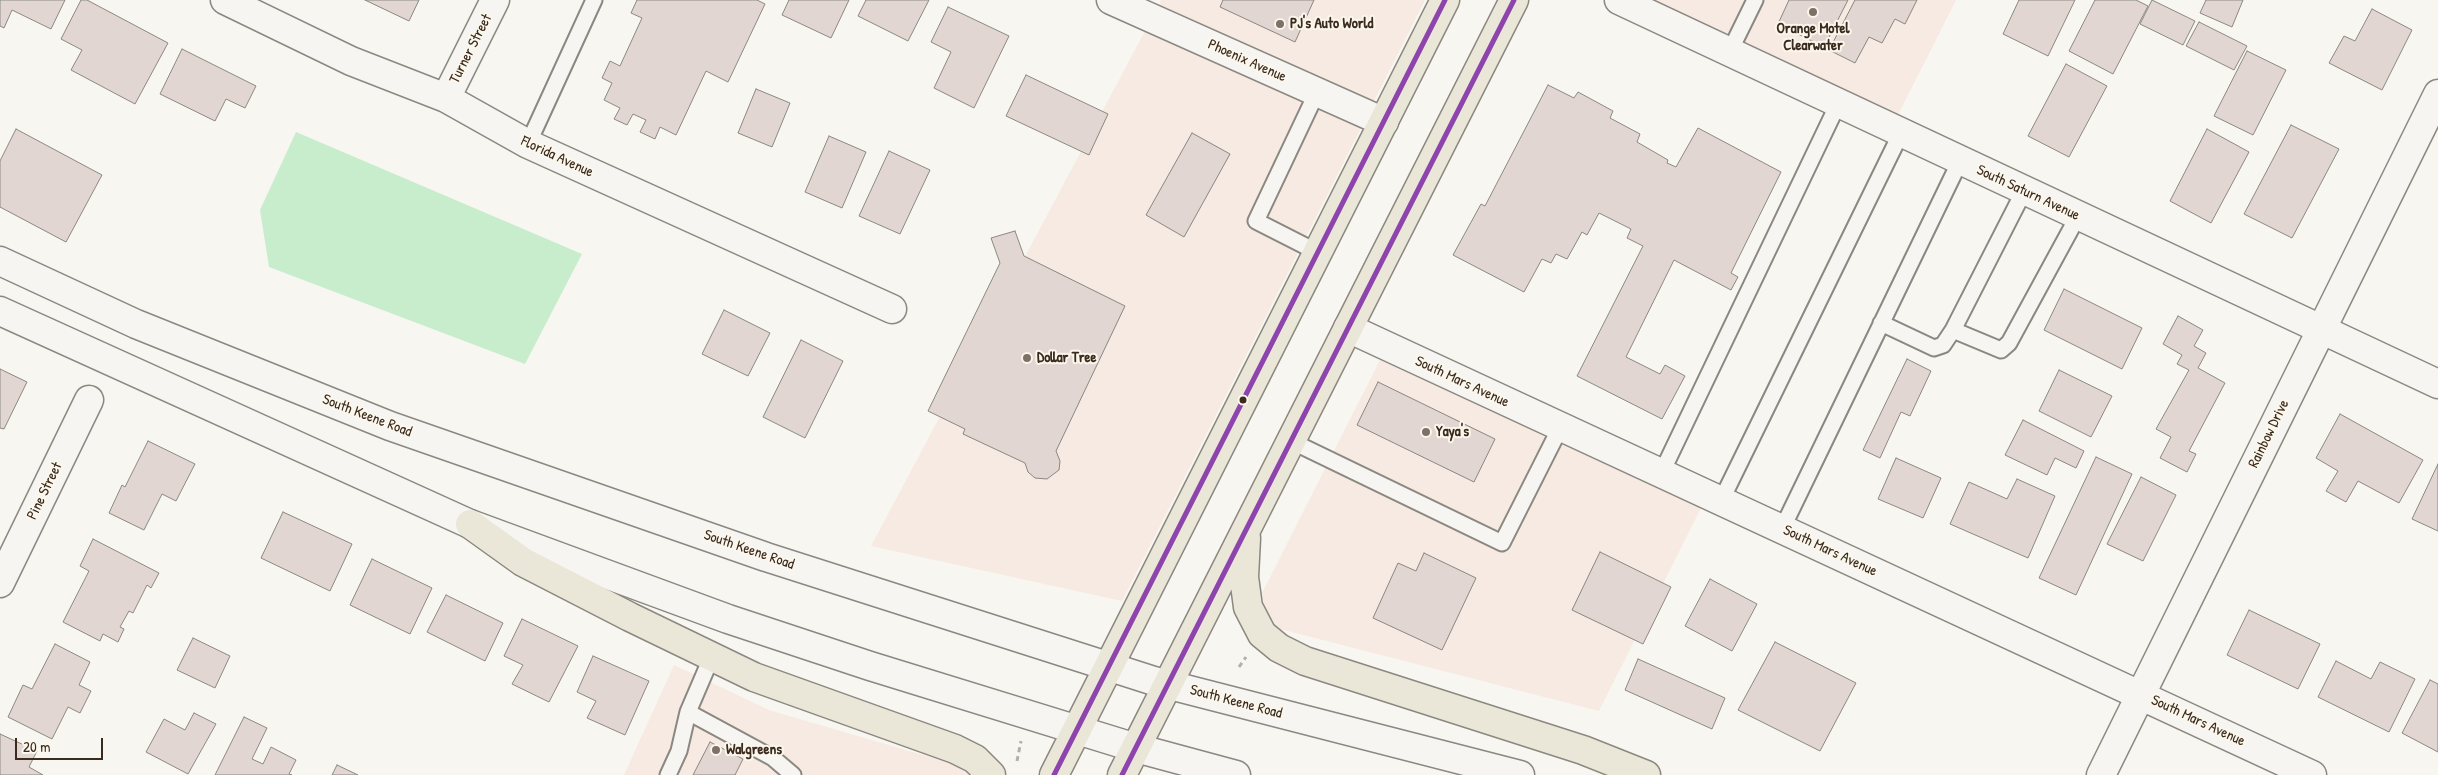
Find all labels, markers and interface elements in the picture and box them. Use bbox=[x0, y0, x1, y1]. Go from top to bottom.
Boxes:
marker: Orange Motel Clearwater bbox=[1807, 6, 1819, 18]
street label: Turner Street bbox=[446, 11, 496, 87]
place label: PJ's Auto World bbox=[1290, 15, 1373, 33]
marker: PJ's Auto World bbox=[1274, 18, 1286, 30]
place label: Orange Motel Clearwater bbox=[1777, 20, 1849, 55]
street label: Phoenix Avenue bbox=[1205, 36, 1289, 86]
street label: Florida Avenue bbox=[518, 132, 596, 182]
street label: South Saturn Avenue bbox=[1974, 161, 2082, 225]
place label: Dollar Tree bbox=[1037, 349, 1096, 367]
marker: Dollar Tree bbox=[1021, 352, 1033, 364]
street label: South Mars Avenue bbox=[1412, 352, 1512, 412]
street label: South Keene Road bbox=[320, 391, 414, 441]
unlabelled marker bbox=[1238, 395, 1248, 405]
street label: Rainbow Drive bbox=[2245, 397, 2293, 471]
place label: Yaya's bbox=[1436, 423, 1469, 441]
marker: Yaya's bbox=[1420, 426, 1432, 438]
street label: Pine Street bbox=[23, 459, 67, 523]
street label: South Mars Avenue bbox=[1780, 521, 1880, 581]
street label: South Keene Road bbox=[701, 526, 797, 574]
street label: South Keene Road bbox=[1188, 681, 1284, 723]
street label: South Mars Avenue bbox=[2148, 691, 2248, 751]
scale bar bbox=[18, 728, 105, 760]
text: 20 m bbox=[23, 736, 50, 757]
place label: Walgreens bbox=[726, 741, 782, 759]
marker: Walgreens bbox=[710, 744, 722, 756]

